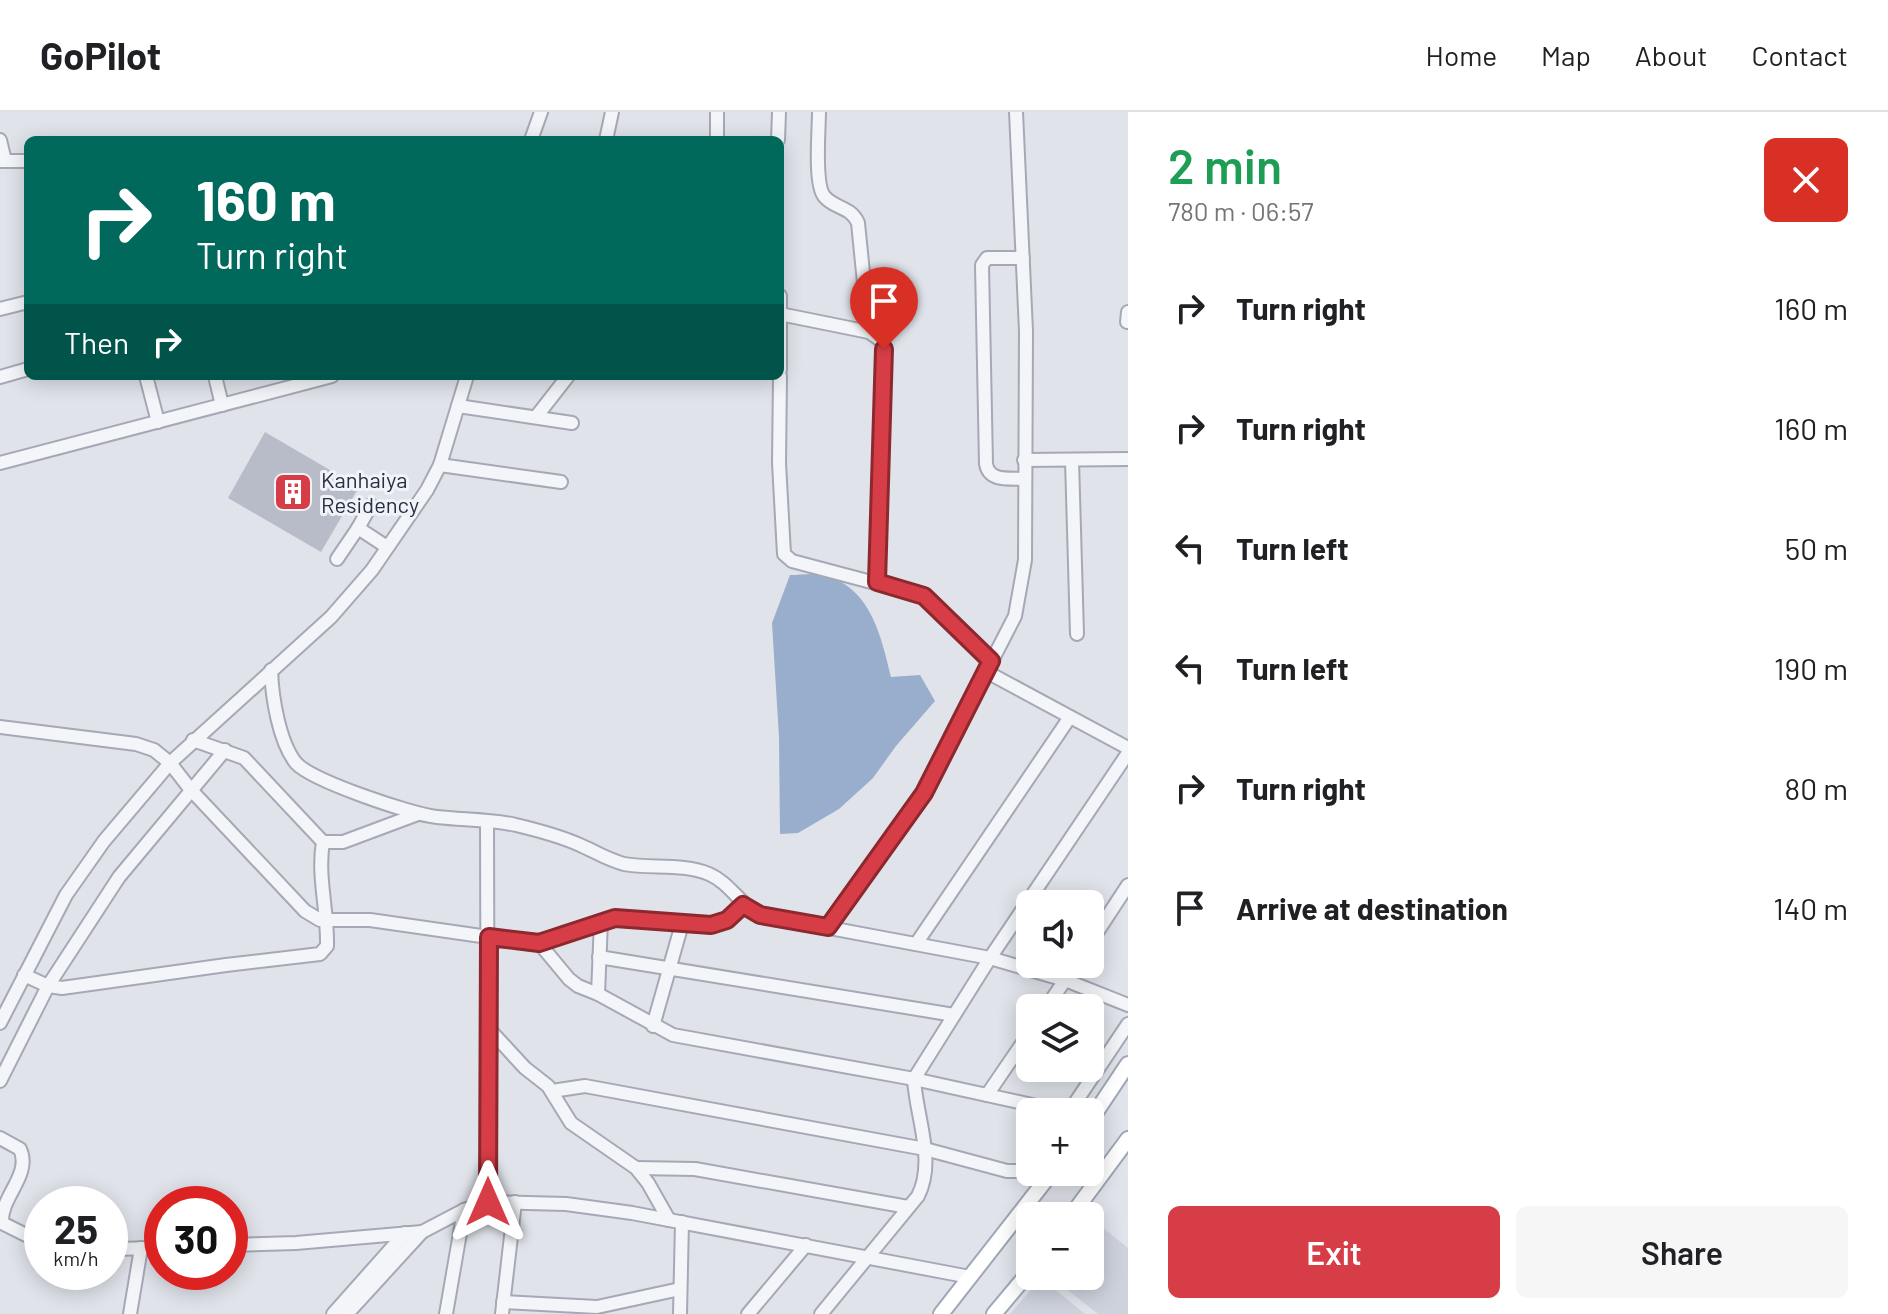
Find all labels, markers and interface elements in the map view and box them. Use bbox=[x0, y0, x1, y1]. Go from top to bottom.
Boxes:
text: GoPilot bbox=[40, 32, 161, 78]
text: Home bbox=[1426, 38, 1497, 72]
text: Map bbox=[1541, 38, 1591, 72]
text: About bbox=[1635, 38, 1707, 72]
text: Contact bbox=[1751, 38, 1848, 72]
text: 2 min bbox=[1168, 136, 1282, 194]
button: close bbox=[1764, 138, 1848, 222]
text: 160 m bbox=[196, 165, 336, 232]
icon: right bbox=[64, 168, 168, 272]
text: 780 m · 06:57 bbox=[1168, 195, 1314, 226]
text: Turn right bbox=[196, 233, 348, 276]
pin bbox=[850, 267, 918, 349]
icon: arrive bbox=[862, 279, 906, 323]
icon: right bbox=[1168, 286, 1212, 330]
text: Turn right bbox=[1236, 290, 1366, 326]
text: 160 m bbox=[1774, 290, 1848, 326]
icon: right bbox=[145, 320, 189, 364]
text: Then bbox=[64, 324, 129, 360]
icon: right bbox=[1168, 406, 1212, 450]
text: Turn right bbox=[1236, 410, 1366, 446]
text: 160 m bbox=[1774, 410, 1848, 446]
place label: Kanhaiya Residency bbox=[321, 466, 419, 517]
building icon: Kanhaiya Residency bbox=[272, 471, 314, 513]
icon: left bbox=[1168, 526, 1212, 570]
text: Turn left bbox=[1236, 530, 1349, 566]
text: 50 m bbox=[1785, 530, 1848, 566]
icon: left bbox=[1168, 646, 1212, 690]
text: Turn left bbox=[1236, 650, 1349, 686]
text: 190 m bbox=[1774, 650, 1848, 686]
icon: right bbox=[1168, 766, 1212, 810]
text: Turn right bbox=[1236, 770, 1366, 806]
text: 80 m bbox=[1785, 770, 1848, 806]
icon: arrive bbox=[1168, 886, 1212, 930]
map controls bbox=[1016, 890, 1104, 1290]
button: sound bbox=[1016, 890, 1104, 978]
text: Arrive at destination bbox=[1236, 890, 1508, 926]
text: 140 m bbox=[1773, 890, 1848, 926]
button: layers bbox=[1016, 994, 1104, 1082]
button: + bbox=[1016, 1098, 1104, 1186]
position arrow bbox=[446, 1160, 530, 1244]
speed limit sign: 30 bbox=[144, 1186, 248, 1290]
button: − bbox=[1016, 1202, 1104, 1290]
text: 25 bbox=[54, 1204, 98, 1252]
button: Exit bbox=[1168, 1206, 1500, 1298]
button: Share bbox=[1516, 1206, 1848, 1298]
text: km/h bbox=[53, 1246, 99, 1270]

